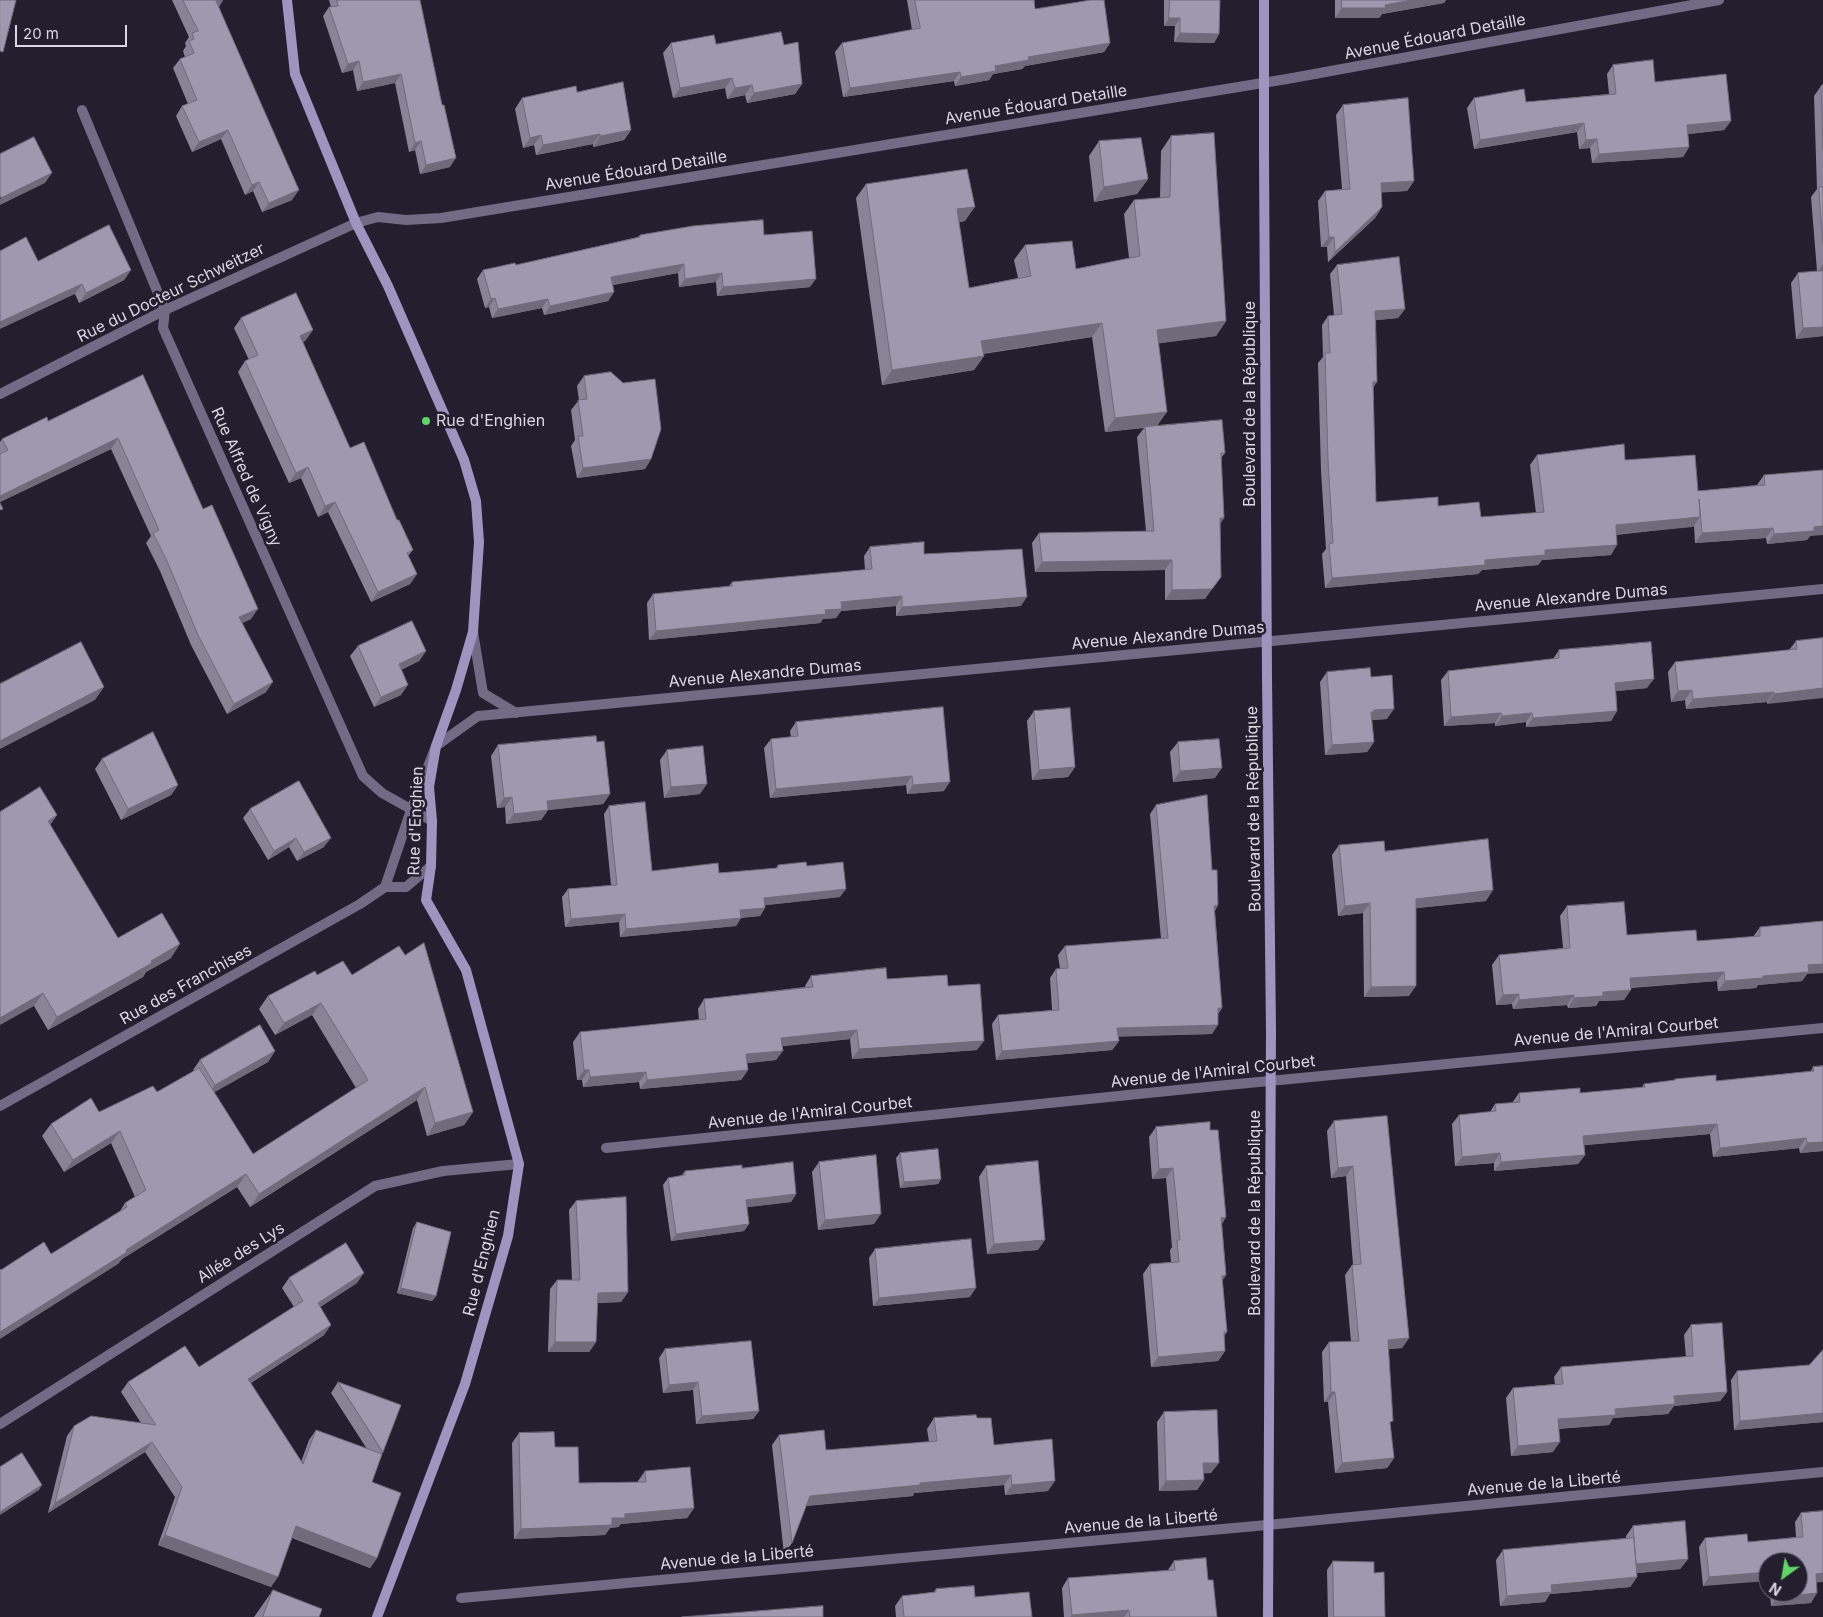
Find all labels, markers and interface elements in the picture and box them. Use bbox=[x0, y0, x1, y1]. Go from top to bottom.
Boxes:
street label: Avenue Édouard Detaille bbox=[1343, 10, 1527, 64]
scale bar bbox=[18, 15, 130, 47]
text: 20 m bbox=[23, 24, 59, 43]
street label: Avenue Édouard Detaille bbox=[943, 81, 1129, 129]
street label: Avenue Édouard Detaille bbox=[543, 147, 729, 195]
street label: Rue du Docteur Schweitzer bbox=[74, 239, 268, 347]
street label: Boulevard de la République bbox=[1240, 301, 1260, 507]
street label: Rue Alfred de Vigny bbox=[207, 404, 285, 550]
place label: Rue d'Enghien bbox=[436, 411, 545, 431]
marker: Rue d'Enghien bbox=[420, 415, 432, 427]
street label: Avenue Alexandre Dumas bbox=[1474, 580, 1668, 616]
street label: Avenue Alexandre Dumas bbox=[1071, 618, 1265, 654]
street label: Avenue Alexandre Dumas bbox=[668, 656, 862, 692]
street label: Boulevard de la République bbox=[1243, 706, 1265, 912]
street label: Rue d'Enghien bbox=[405, 766, 427, 876]
street label: Rue des Franchises bbox=[117, 941, 255, 1029]
street label: Avenue de l'Amiral Courbet bbox=[1513, 1013, 1719, 1051]
street label: Avenue de l'Amiral Courbet bbox=[1110, 1052, 1316, 1092]
street label: Avenue de l'Amiral Courbet bbox=[707, 1093, 913, 1133]
street label: Boulevard de la République bbox=[1245, 1110, 1265, 1316]
street label: Rue d'Enghien bbox=[459, 1208, 505, 1318]
street label: Allée des Lys bbox=[194, 1219, 288, 1287]
street label: Avenue de la Liberté bbox=[1466, 1468, 1622, 1500]
street label: Avenue de la Liberté bbox=[1063, 1506, 1219, 1538]
street label: Avenue de la Liberté bbox=[659, 1542, 815, 1574]
north arrow bbox=[1758, 1552, 1808, 1602]
text: N bbox=[1766, 1579, 1784, 1599]

